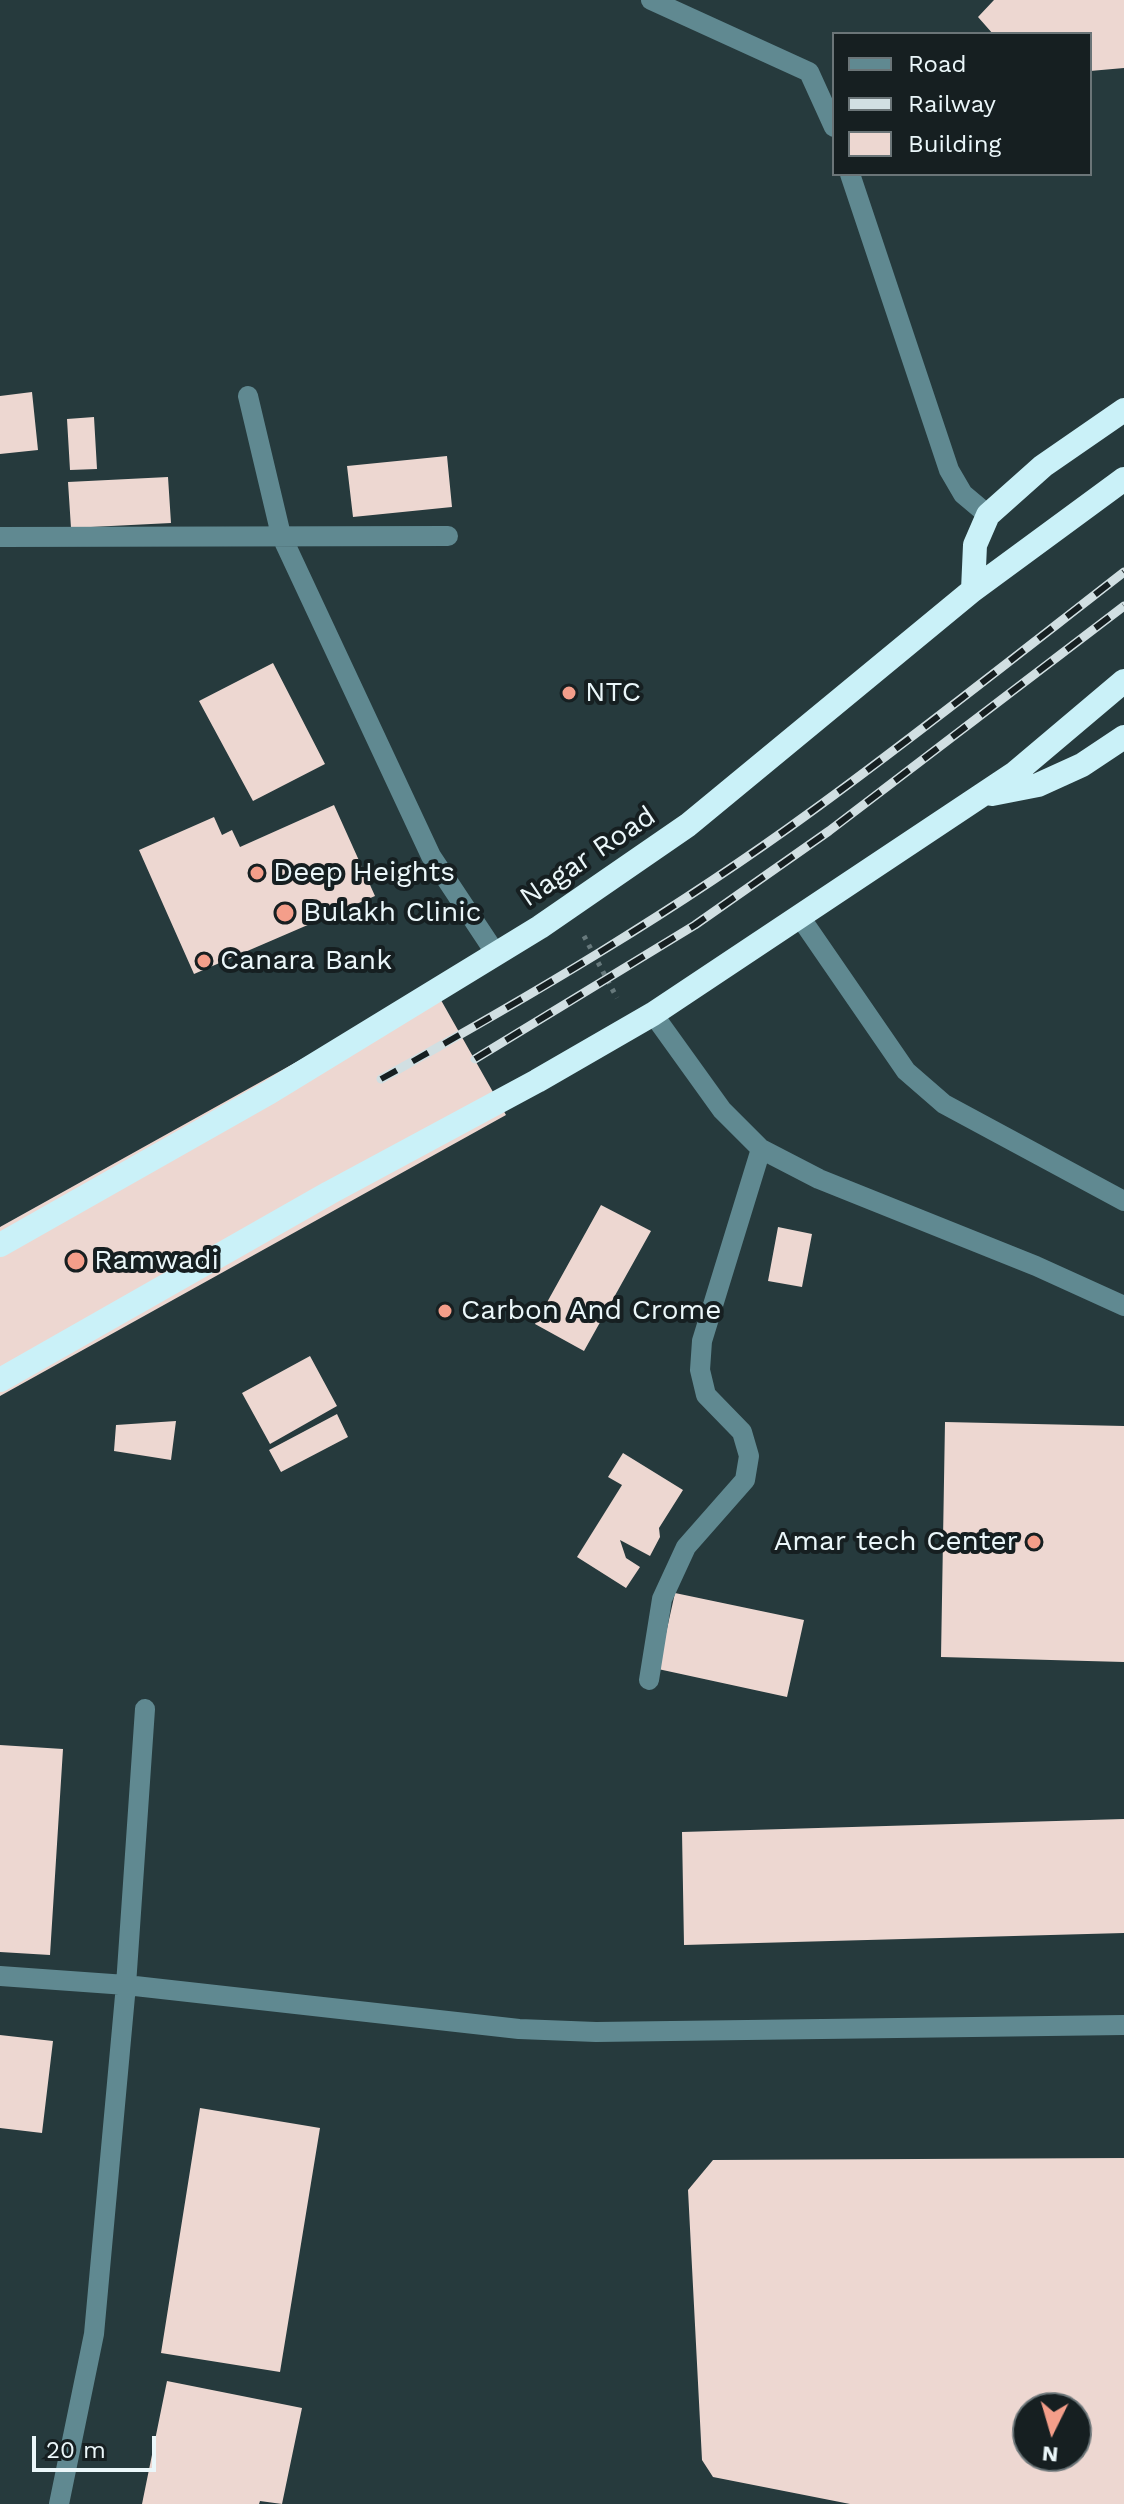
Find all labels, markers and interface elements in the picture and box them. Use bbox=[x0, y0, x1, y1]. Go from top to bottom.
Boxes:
legend bbox=[832, 32, 1092, 176]
text: Road bbox=[908, 50, 967, 78]
text: Railway bbox=[908, 90, 996, 118]
text: Building bbox=[908, 130, 1001, 158]
place label: NTC bbox=[585, 676, 641, 710]
marker: NTC bbox=[560, 684, 578, 702]
street label: Nagar Road bbox=[514, 799, 662, 915]
place label: Deep Heights bbox=[273, 856, 455, 890]
marker: Deep Heights bbox=[248, 864, 266, 882]
place label: Bulakh Clinic bbox=[303, 896, 481, 930]
marker: Bulakh Clinic bbox=[274, 902, 296, 924]
place label: Canara Bank bbox=[220, 944, 392, 978]
marker: Canara Bank bbox=[195, 952, 213, 970]
place label: Ramwadi bbox=[94, 1244, 219, 1278]
marker: Ramwadi bbox=[65, 1250, 87, 1272]
place label: Carbon And Crome bbox=[461, 1294, 721, 1328]
marker: Carbon And Crome bbox=[436, 1302, 454, 1320]
place label: Amar tech Center bbox=[774, 1525, 1018, 1559]
marker: Amar tech Center bbox=[1025, 1533, 1043, 1551]
north arrow bbox=[1012, 2392, 1092, 2472]
scale bar bbox=[36, 2420, 160, 2470]
text: 20 m bbox=[46, 2436, 106, 2464]
text: N bbox=[1041, 2441, 1059, 2468]

